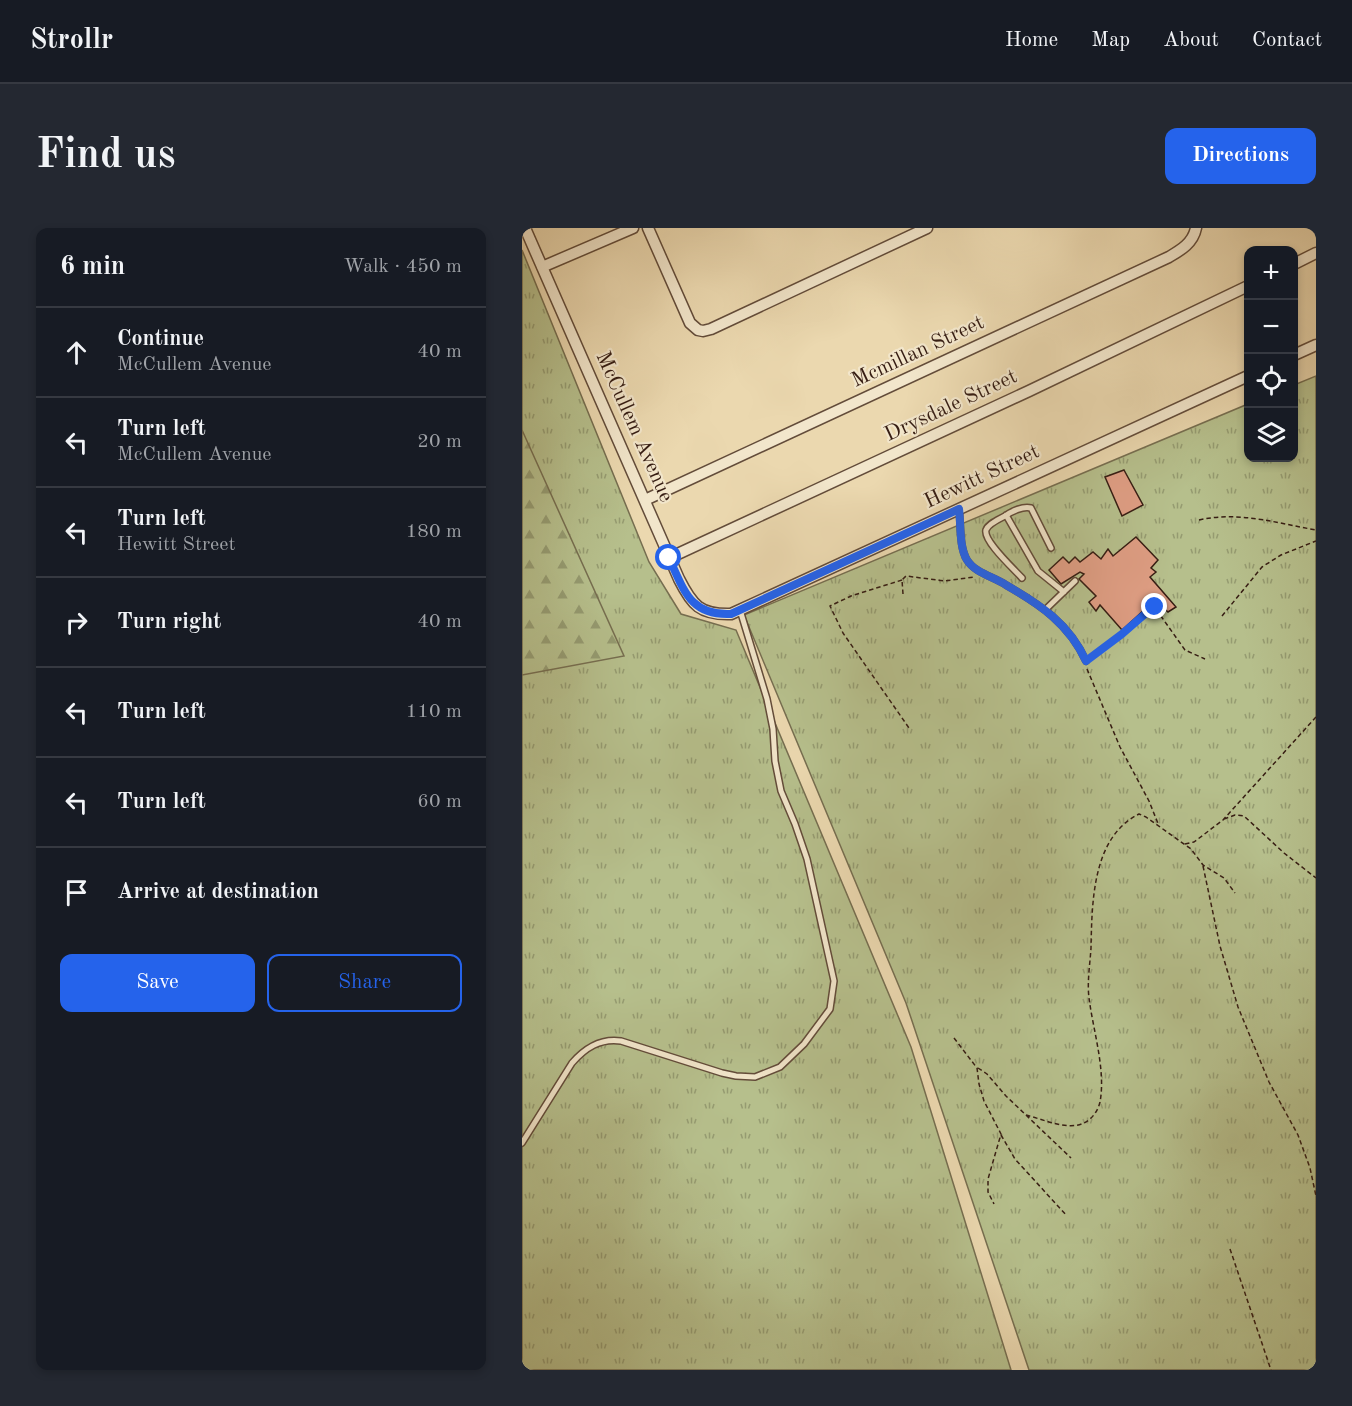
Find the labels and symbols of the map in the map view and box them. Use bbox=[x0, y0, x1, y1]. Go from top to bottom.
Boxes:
street label: Mcmillan Street bbox=[848, 312, 988, 392]
street label: McCullem Avenue bbox=[591, 349, 677, 505]
street label: Drysdale Street bbox=[882, 366, 1020, 446]
street label: Hewitt Street bbox=[921, 441, 1043, 513]
route start bbox=[655, 544, 681, 570]
route end bbox=[1141, 593, 1167, 619]

